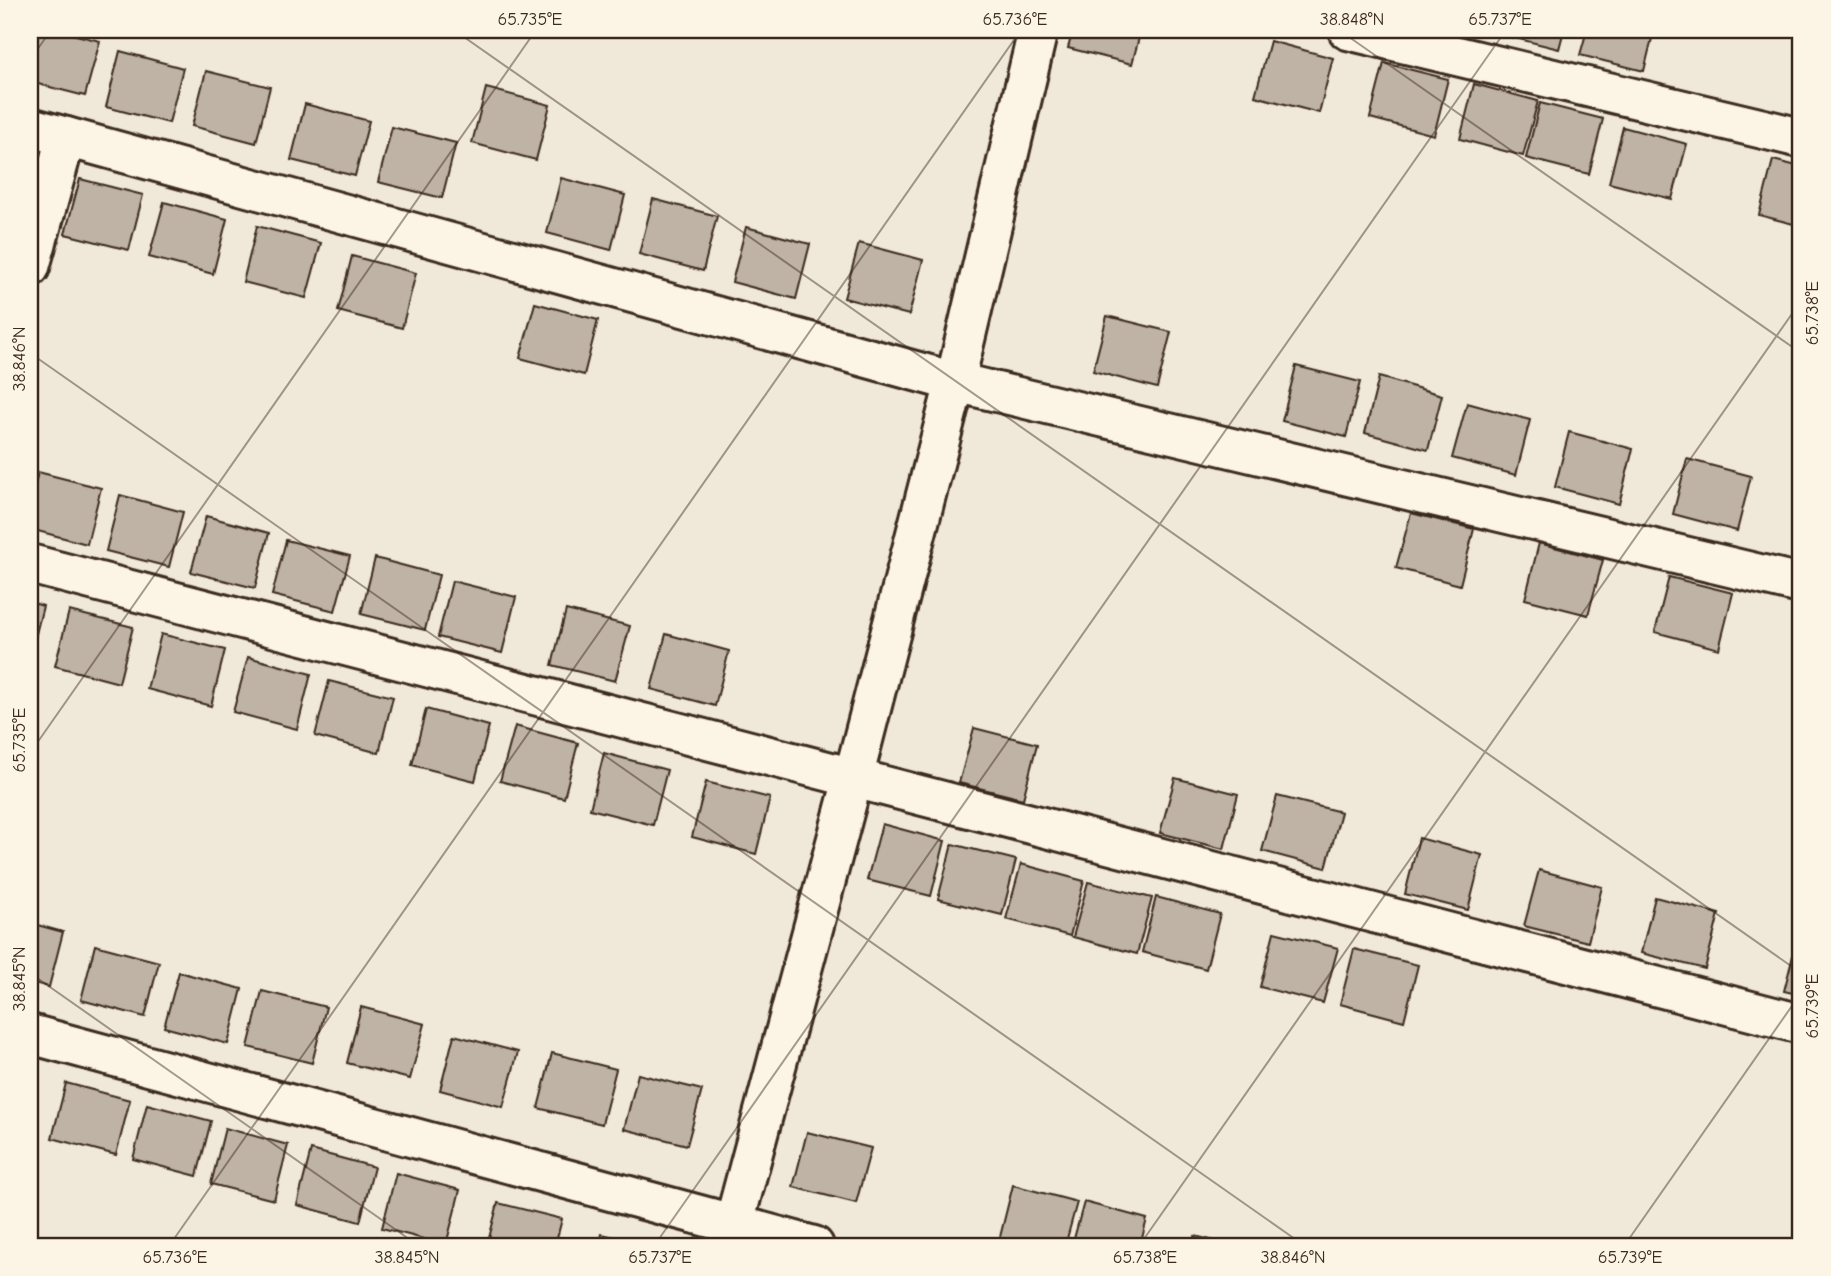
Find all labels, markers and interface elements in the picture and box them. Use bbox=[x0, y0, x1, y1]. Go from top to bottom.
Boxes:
text: 65.735°E bbox=[498, 9, 563, 30]
text: 65.736°E bbox=[983, 9, 1048, 30]
text: 38.848°N bbox=[1320, 9, 1384, 30]
text: 65.737°E bbox=[1468, 9, 1532, 30]
text: 65.738°E bbox=[1802, 281, 1823, 345]
text: 38.846°N bbox=[9, 326, 30, 392]
text: 65.735°E bbox=[9, 707, 30, 772]
text: 38.845°N bbox=[9, 946, 30, 1012]
text: 65.739°E bbox=[1802, 973, 1823, 1038]
text: 65.736°E bbox=[143, 1247, 208, 1268]
text: 38.845°N bbox=[374, 1247, 440, 1268]
text: 65.737°E bbox=[628, 1247, 692, 1268]
text: 65.738°E bbox=[1113, 1247, 1177, 1268]
text: 38.846°N bbox=[1260, 1247, 1326, 1268]
text: 65.739°E bbox=[1598, 1247, 1663, 1268]

